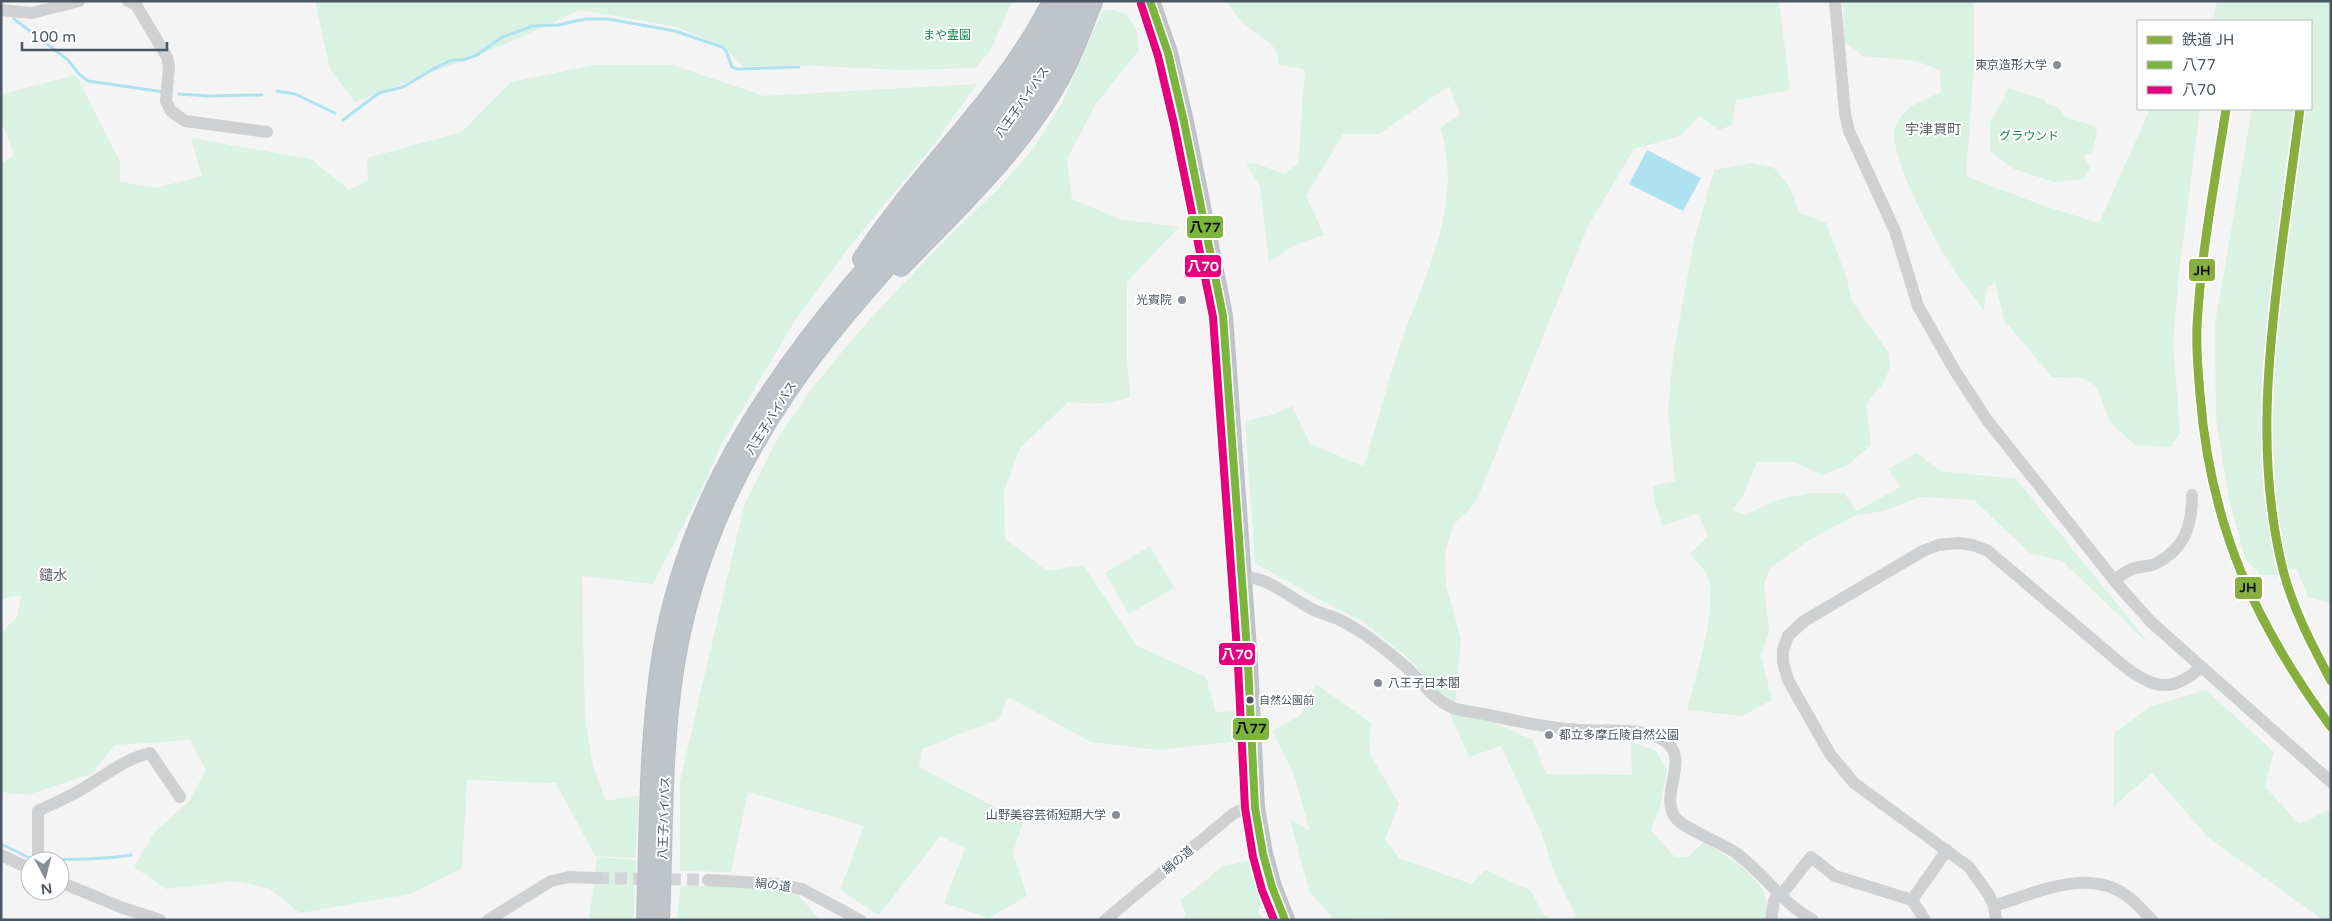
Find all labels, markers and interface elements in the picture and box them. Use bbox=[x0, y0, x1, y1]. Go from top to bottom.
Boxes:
scale bar bbox=[22, 20, 168, 52]
legend bbox=[2137, 20, 2312, 110]
text: 100 m bbox=[30, 28, 76, 46]
park label: まや霊園 bbox=[923, 28, 971, 42]
text: 鉄道 JH bbox=[2182, 31, 2234, 49]
text: 八77 bbox=[2182, 56, 2216, 74]
place label: 東京造形大学 bbox=[1975, 58, 2047, 72]
marker: 東京造形大学 bbox=[2051, 59, 2063, 71]
street label: 八王子バイパス bbox=[992, 64, 1052, 140]
text: 八70 bbox=[2182, 81, 2216, 99]
district label: 宇津貫町 bbox=[1905, 121, 1961, 138]
park label: グラウンド bbox=[1999, 129, 2059, 143]
line badge: 八77 bbox=[1186, 215, 1224, 239]
text: 八77 bbox=[1189, 219, 1221, 236]
line badge: 八70 bbox=[1184, 254, 1222, 278]
text: 八70 bbox=[1187, 258, 1219, 275]
line badge: JH bbox=[2188, 258, 2216, 282]
text: JH bbox=[2192, 262, 2211, 279]
place label: 光賓院 bbox=[1136, 293, 1172, 307]
marker: 光賓院 bbox=[1176, 294, 1188, 306]
street label: 八王子バイパス bbox=[743, 379, 799, 457]
district label: 鑓水 bbox=[39, 567, 67, 584]
line badge: JH bbox=[2234, 576, 2263, 600]
text: JH bbox=[2238, 579, 2257, 596]
line badge: 八70 bbox=[1218, 642, 1256, 666]
text: 八70 bbox=[1221, 646, 1253, 663]
place label: 八王子日本閣 bbox=[1388, 676, 1460, 690]
marker: 八王子日本閣 bbox=[1372, 677, 1384, 689]
place label: 自然公園前 bbox=[1259, 694, 1314, 707]
marker: 自然公園前 bbox=[1245, 695, 1255, 705]
line badge: 八77 bbox=[1232, 717, 1270, 741]
text: 八77 bbox=[1235, 720, 1267, 737]
place label: 都立多摩丘陵自然公園 bbox=[1559, 728, 1679, 742]
marker: 都立多摩丘陵自然公園 bbox=[1543, 729, 1555, 741]
street label: 八王子バイパス bbox=[656, 776, 672, 860]
place label: 山野美容芸術短期大学 bbox=[986, 808, 1106, 822]
marker: 山野美容芸術短期大学 bbox=[1110, 809, 1122, 821]
street label: 絹の道 bbox=[1160, 843, 1196, 877]
north arrow bbox=[20, 851, 70, 901]
street label: 絹の道 bbox=[754, 876, 792, 894]
text: N bbox=[40, 879, 53, 898]

